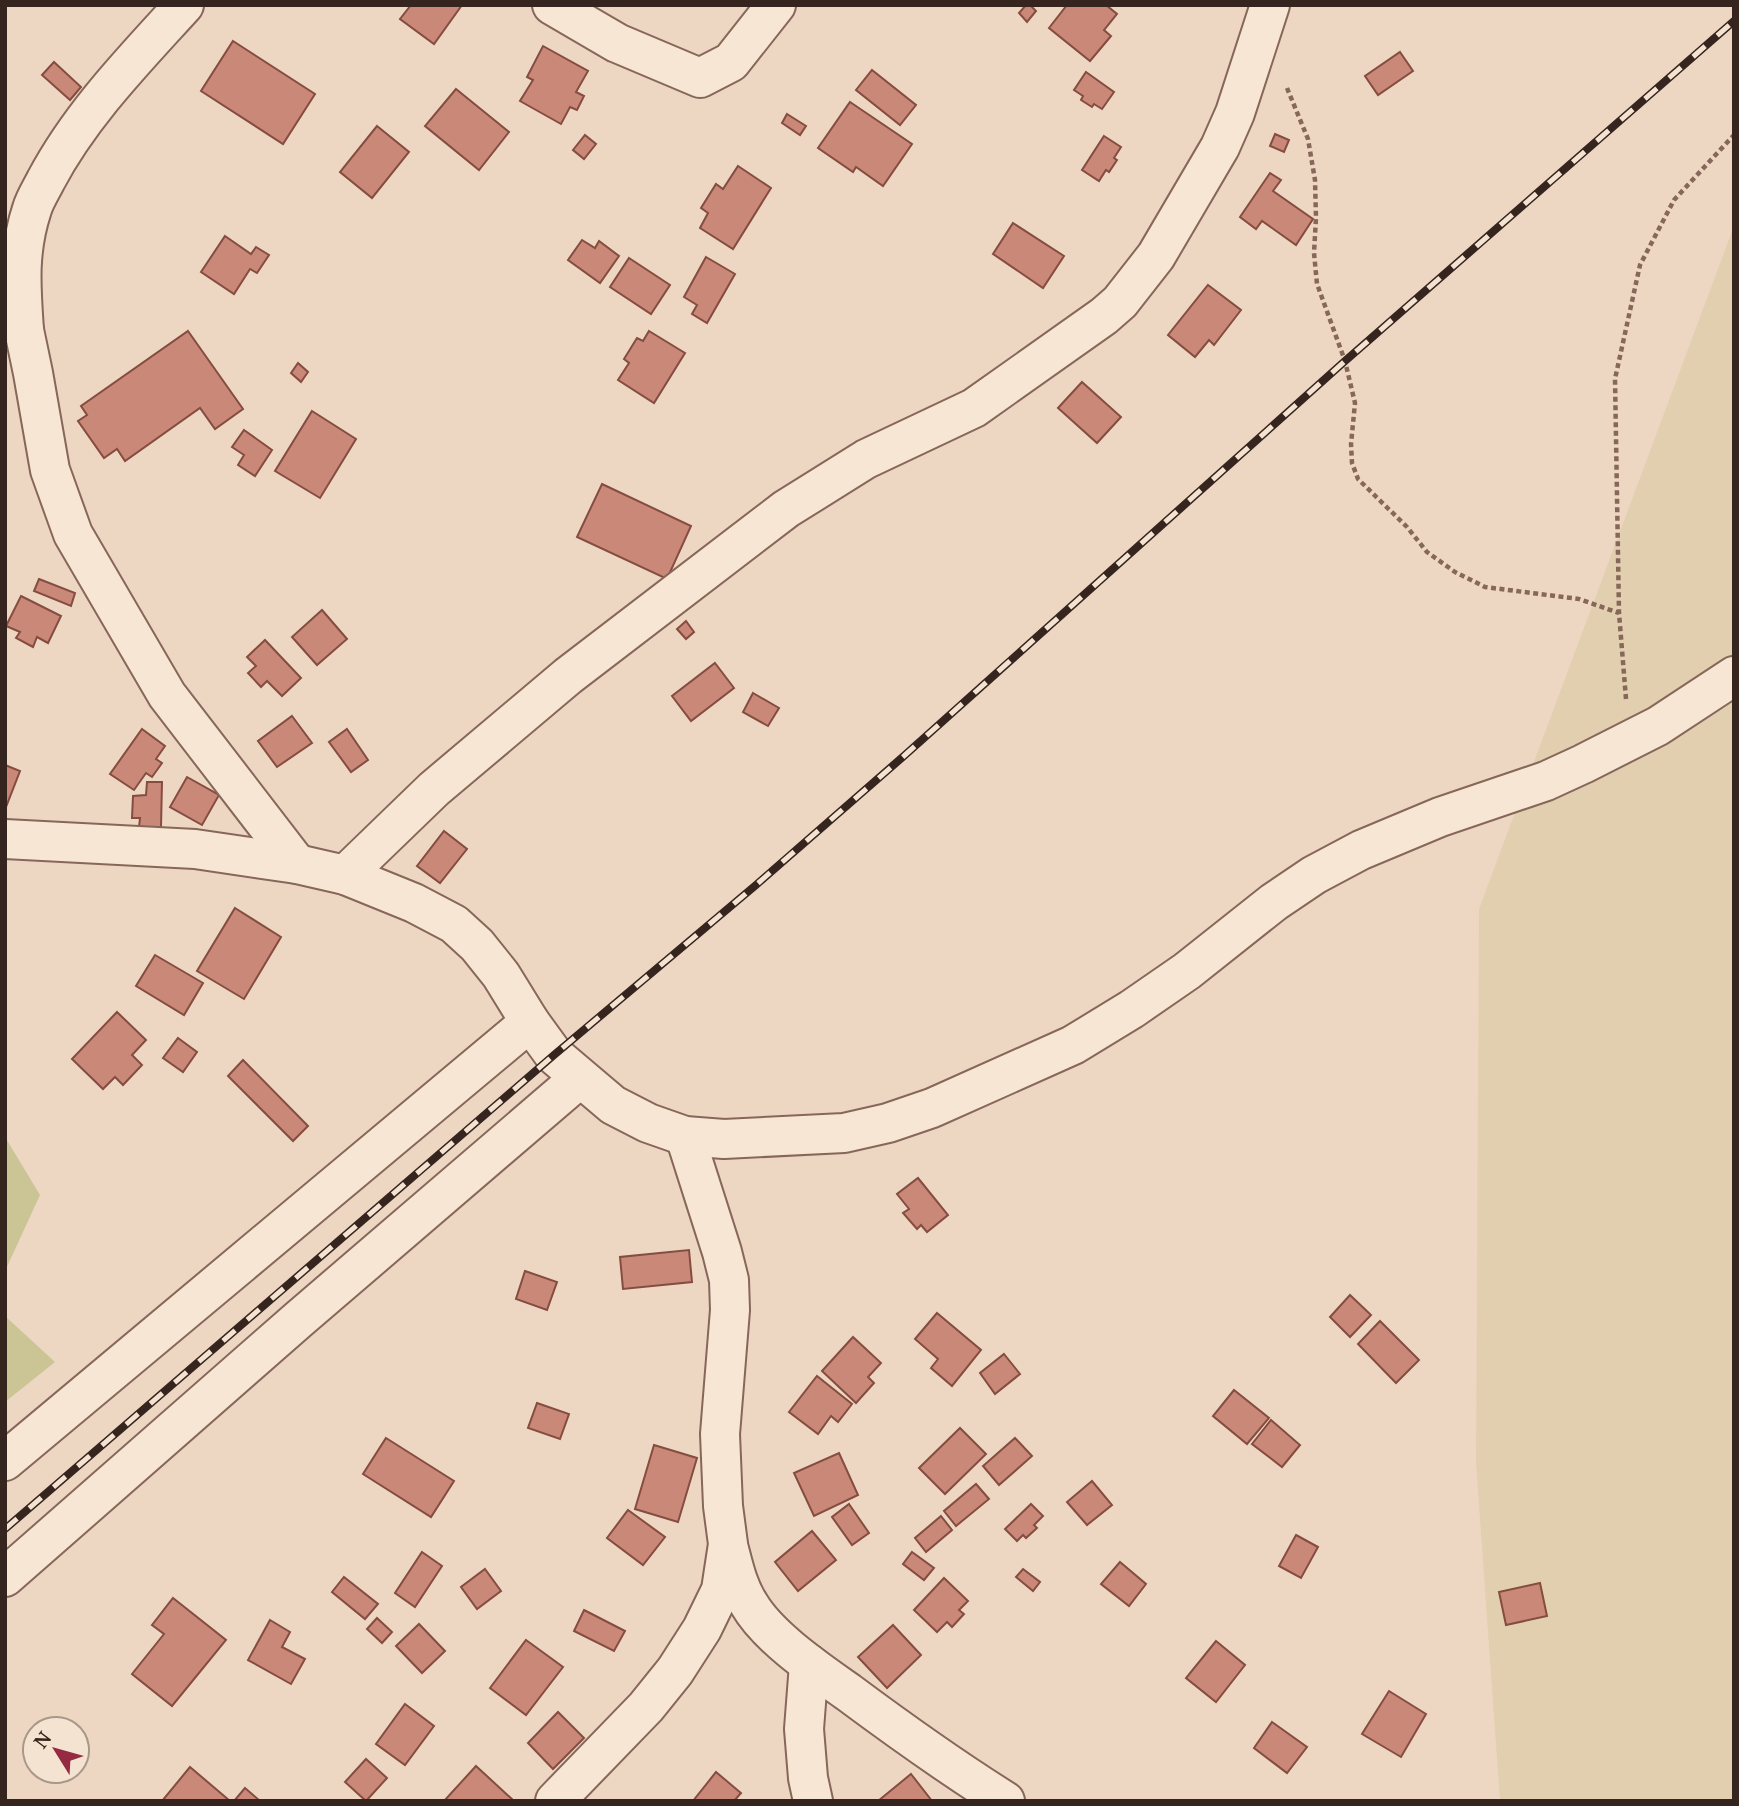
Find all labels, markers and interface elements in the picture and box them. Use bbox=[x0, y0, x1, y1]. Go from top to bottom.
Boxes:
north arrow bbox=[21, 1715, 91, 1785]
text: N bbox=[28, 1726, 57, 1754]

